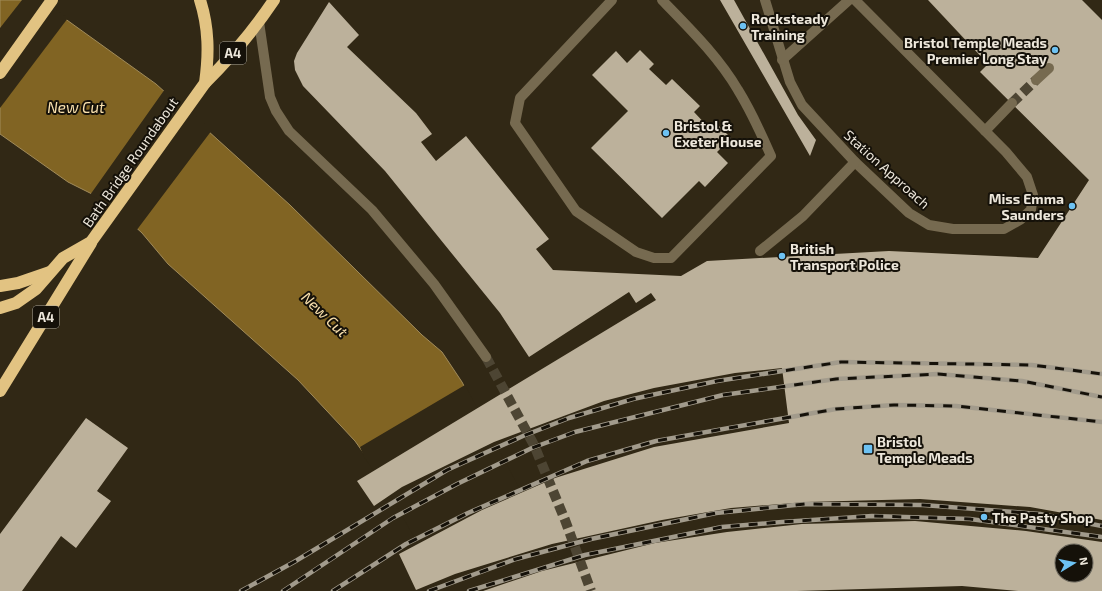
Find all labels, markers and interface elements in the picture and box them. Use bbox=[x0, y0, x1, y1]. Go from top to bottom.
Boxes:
place label: Rocksteady Training bbox=[751, 10, 829, 43]
marker: Rocksteady Training bbox=[738, 21, 748, 31]
place label: Bristol Temple Meads Premier Long Stay bbox=[904, 34, 1047, 67]
road number: A4 bbox=[220, 42, 246, 64]
marker: Bristol Temple Meads Premier Long Stay bbox=[1050, 45, 1060, 55]
street label: Bath Bridge Roundabout bbox=[79, 94, 181, 230]
water label: New Cut bbox=[47, 98, 105, 116]
place label: Bristol & Exeter House bbox=[674, 117, 762, 150]
street label: Station Approach bbox=[841, 126, 933, 212]
marker: Bristol & Exeter House bbox=[661, 128, 671, 138]
place label: Miss Emma Saunders bbox=[989, 190, 1064, 223]
marker: Miss Emma Saunders bbox=[1067, 201, 1077, 211]
place label: British Transport Police bbox=[790, 240, 899, 273]
marker: British Transport Police bbox=[777, 251, 787, 261]
water label: New Cut bbox=[298, 288, 352, 341]
road number: A4 bbox=[33, 306, 59, 328]
place label: Bristol Temple Meads bbox=[877, 433, 973, 466]
marker: Bristol Temple Meads bbox=[862, 443, 874, 455]
place label: The Pasty Shop bbox=[992, 509, 1093, 526]
marker: The Pasty Shop bbox=[979, 512, 989, 522]
north arrow bbox=[1054, 543, 1094, 583]
text: N bbox=[1077, 556, 1091, 566]

